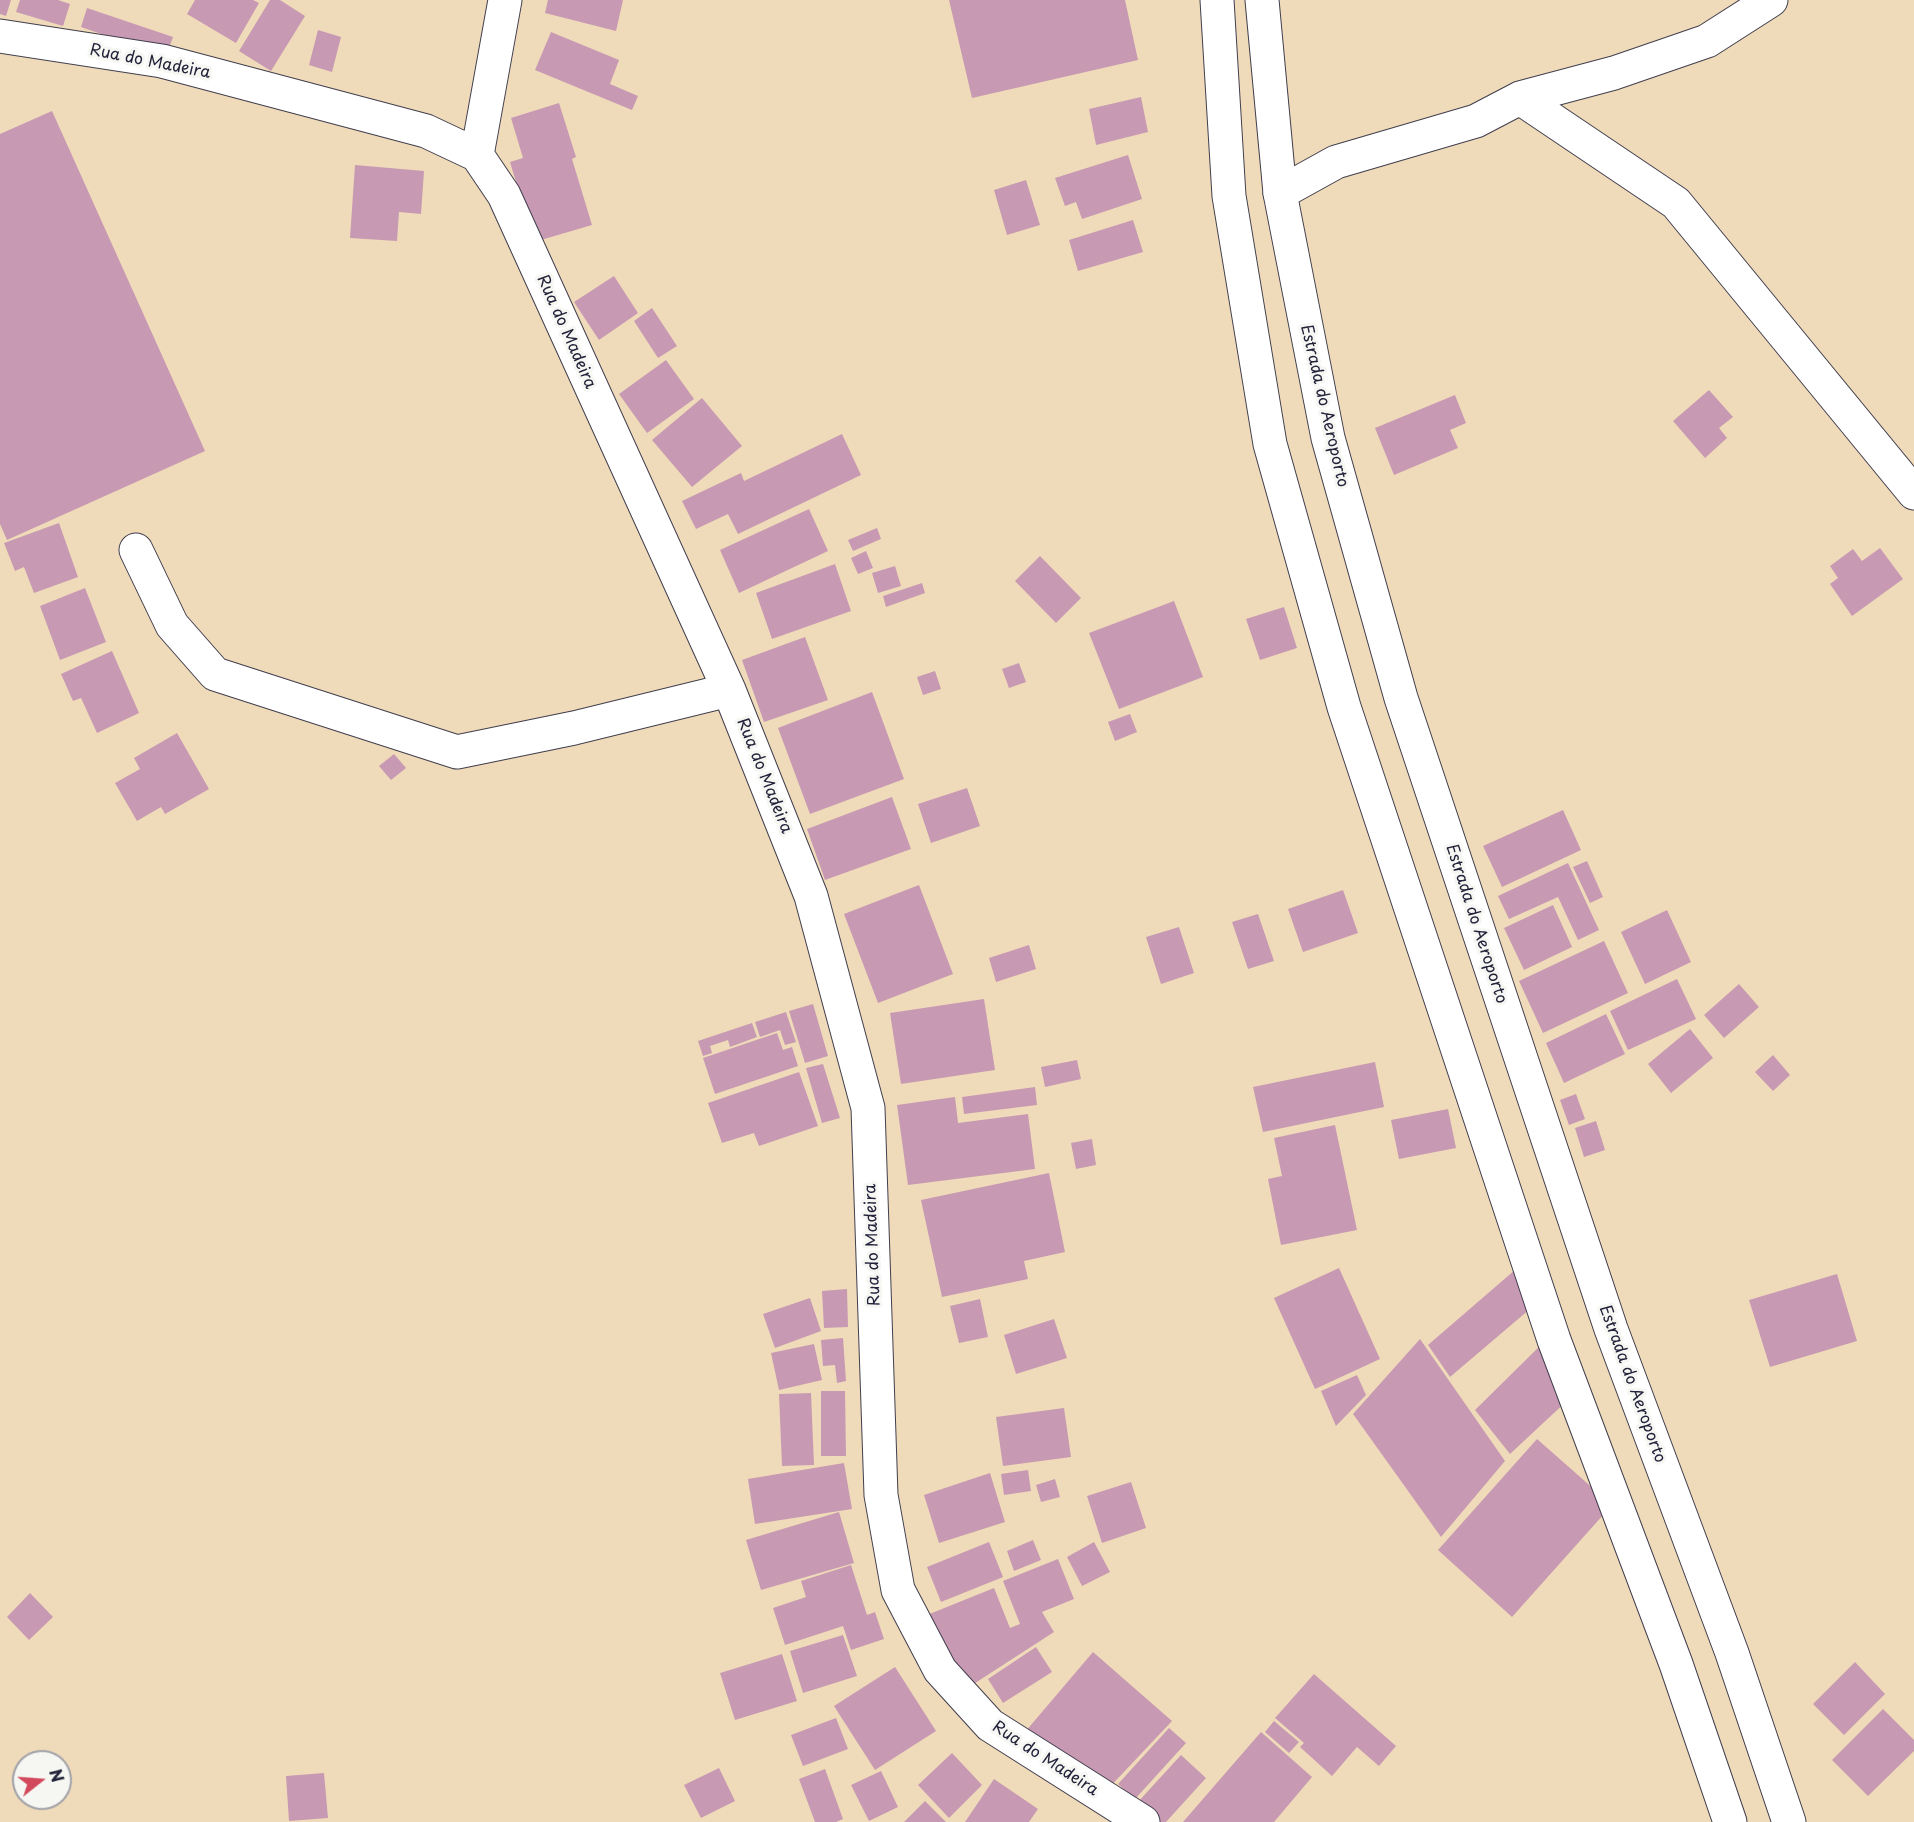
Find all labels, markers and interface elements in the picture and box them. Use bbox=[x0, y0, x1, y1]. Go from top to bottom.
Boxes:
street label: Rua do Madeira bbox=[88, 41, 212, 83]
street label: Rua do Madeira bbox=[532, 272, 600, 392]
street label: Estrada do Aeroporto bbox=[1296, 323, 1352, 489]
street label: Rua do Madeira bbox=[732, 716, 796, 836]
street label: Estrada do Aeroporto bbox=[1441, 842, 1511, 1006]
street label: Rua do Madeira bbox=[861, 1183, 885, 1307]
street label: Estrada do Aeroporto bbox=[1595, 1303, 1669, 1465]
street label: Rua do Madeira bbox=[988, 1718, 1102, 1800]
north arrow bbox=[12, 1750, 72, 1810]
text: N bbox=[44, 1766, 71, 1785]

